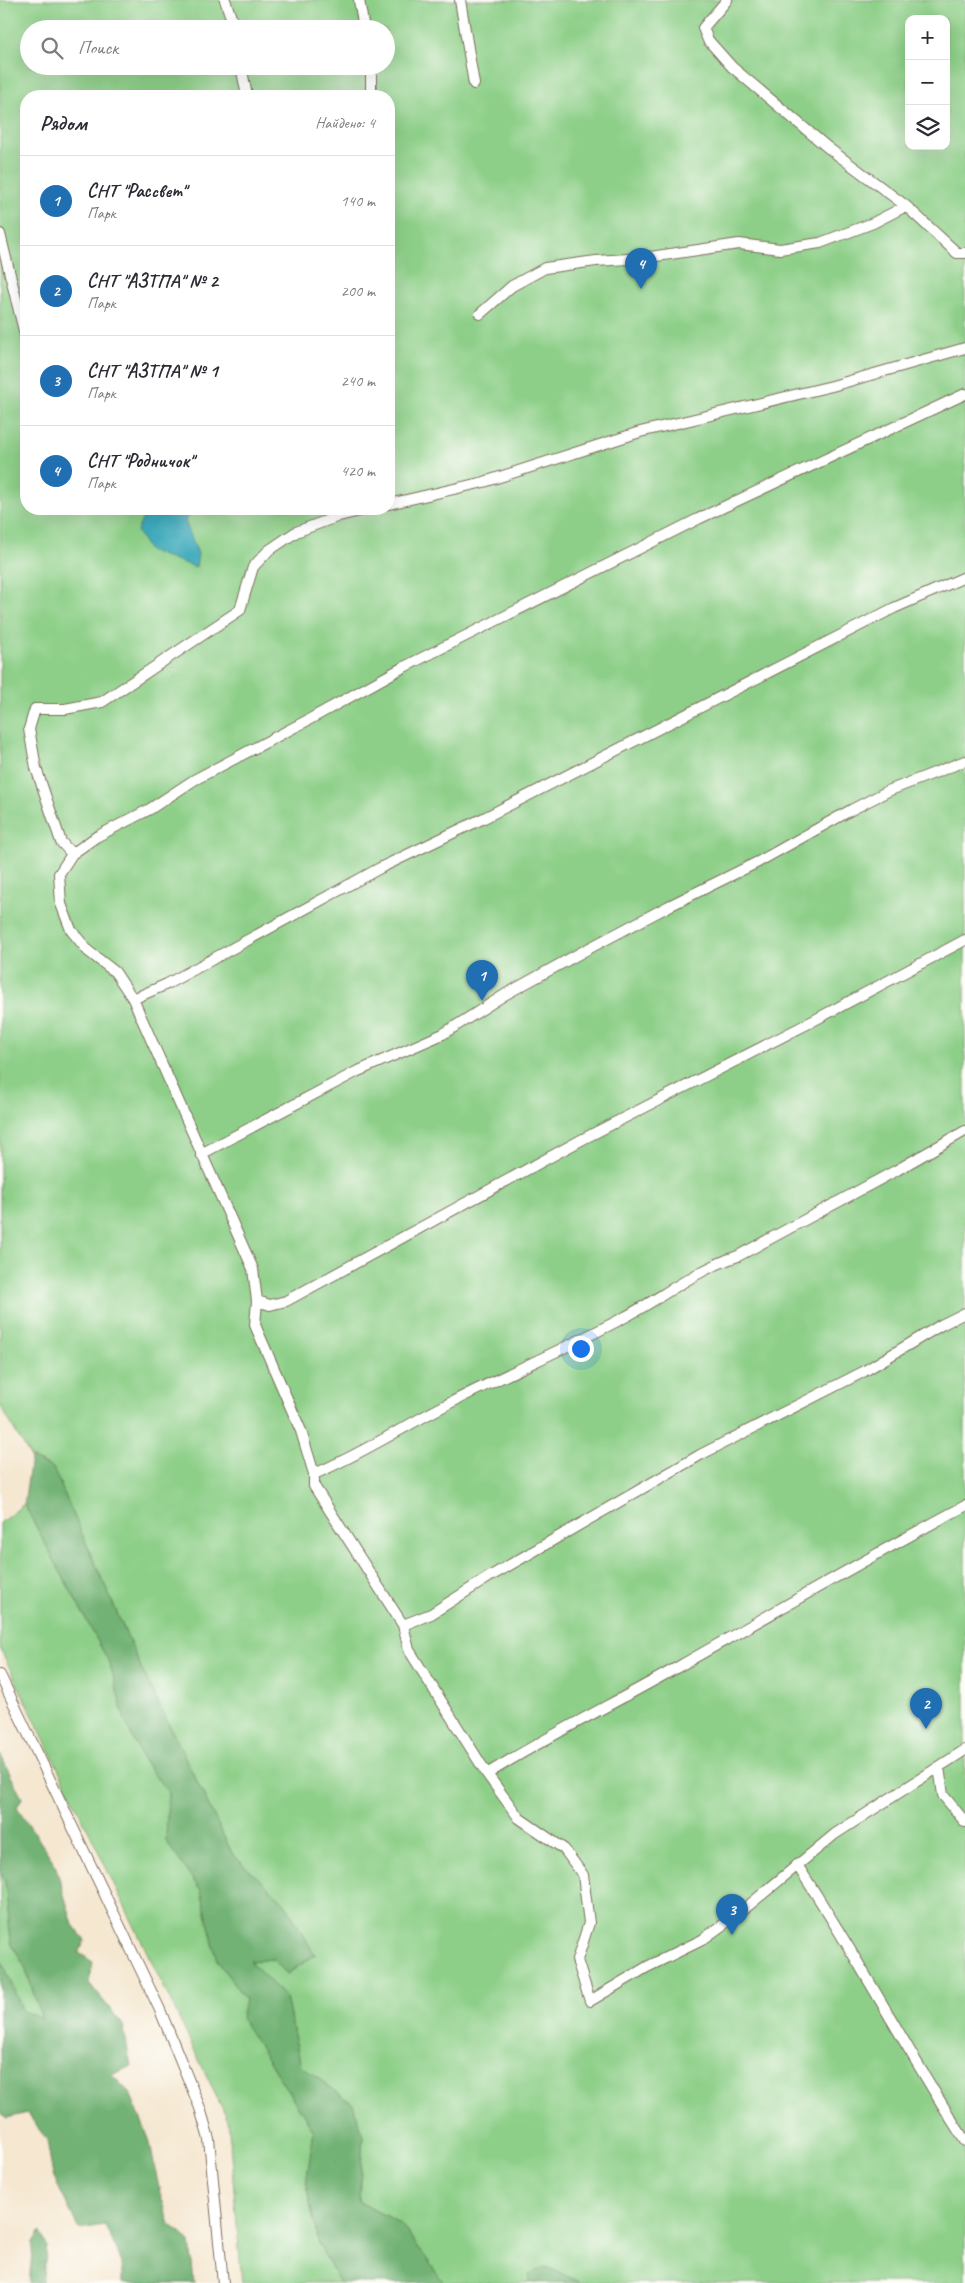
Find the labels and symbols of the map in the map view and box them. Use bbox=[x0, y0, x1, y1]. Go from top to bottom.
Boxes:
pin: 4 bbox=[625, 248, 657, 289]
pin: 1 bbox=[466, 960, 498, 1001]
your location bbox=[568, 1336, 594, 1362]
pin: 2 bbox=[910, 1688, 942, 1729]
pin: 3 bbox=[716, 1894, 748, 1935]

